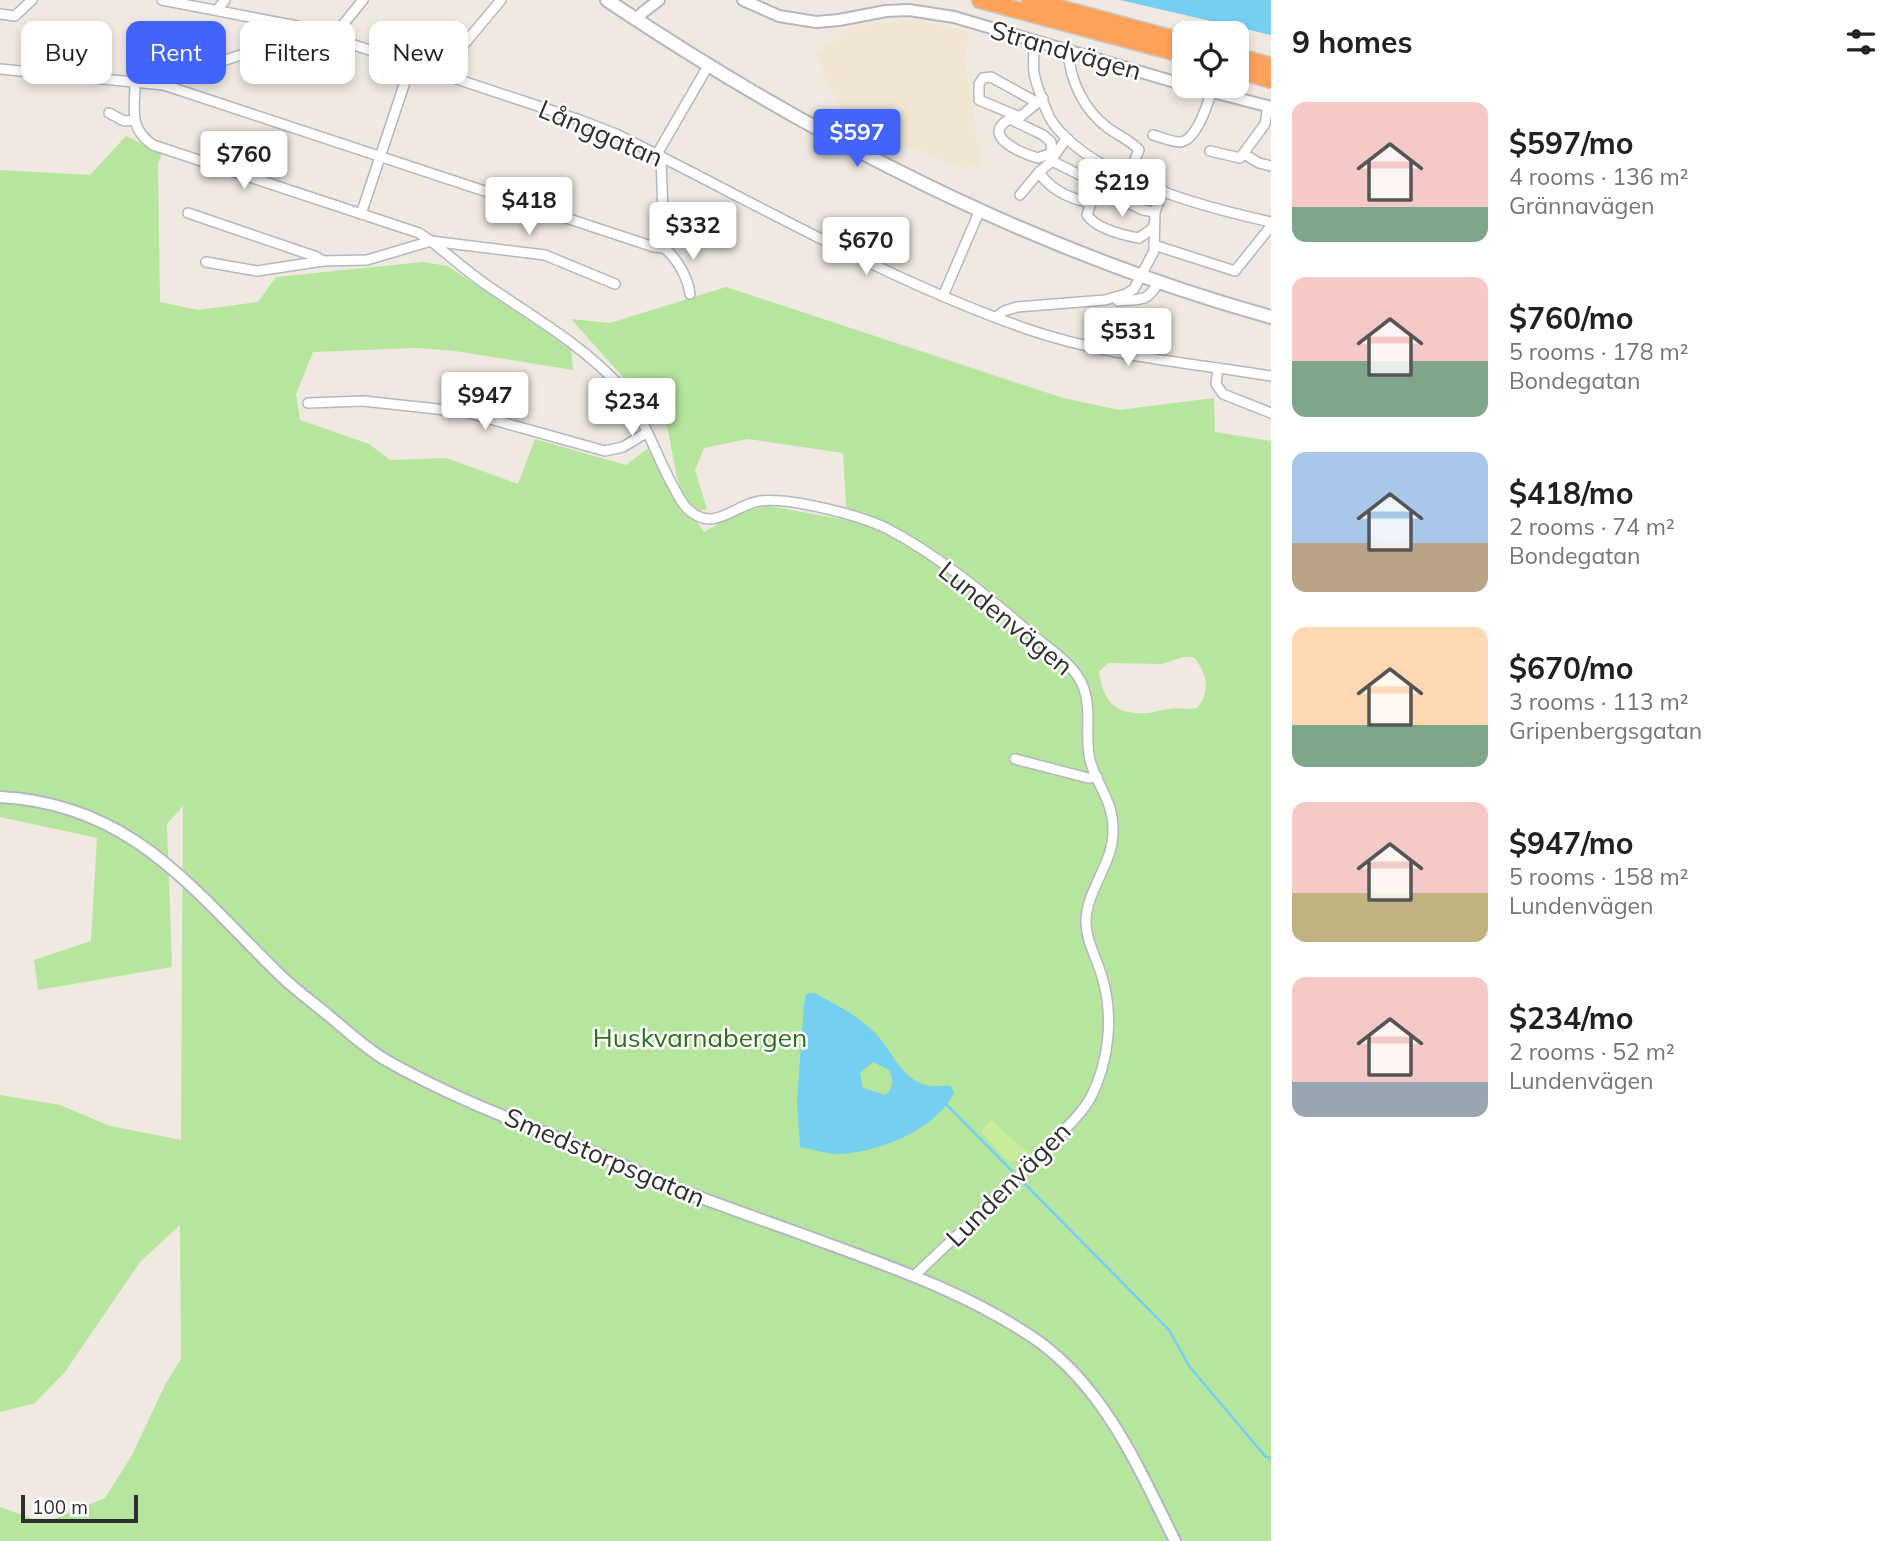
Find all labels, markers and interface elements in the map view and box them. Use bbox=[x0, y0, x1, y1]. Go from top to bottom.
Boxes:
street label: Strandvägen bbox=[987, 13, 1145, 87]
chip: Buy bbox=[21, 21, 112, 84]
chip: Rent bbox=[126, 21, 226, 84]
chip: Filters bbox=[240, 21, 355, 84]
chip: New bbox=[369, 21, 468, 84]
map controls bbox=[1172, 21, 1249, 98]
button: locate bbox=[1172, 21, 1249, 98]
text: 9 homes bbox=[1292, 23, 1413, 61]
icon: filters bbox=[1842, 23, 1880, 61]
street label: Långgatan bbox=[534, 92, 668, 174]
pin: $597 bbox=[816, 110, 898, 169]
text: $597 bbox=[829, 117, 885, 146]
text: $597/mo bbox=[1509, 124, 1633, 162]
icon: home bbox=[1348, 130, 1432, 214]
pin: $760 bbox=[203, 132, 285, 191]
text: $760 bbox=[216, 139, 272, 168]
pin: $219 bbox=[1081, 160, 1163, 219]
text: 4 rooms · 136 m² bbox=[1509, 162, 1689, 191]
text: $219 bbox=[1094, 167, 1150, 196]
pin: $418 bbox=[488, 177, 570, 237]
text: $418 bbox=[501, 185, 557, 214]
text: Grännavägen bbox=[1509, 191, 1654, 220]
pin: $332 bbox=[652, 202, 734, 262]
text: $332 bbox=[665, 210, 721, 239]
pin: $670 bbox=[825, 218, 907, 277]
text: $670 bbox=[838, 225, 894, 254]
text: $760/mo bbox=[1509, 299, 1633, 337]
icon: home bbox=[1348, 305, 1432, 389]
pin: $531 bbox=[1087, 308, 1169, 368]
text: $531 bbox=[1100, 316, 1156, 345]
text: 5 rooms · 178 m² bbox=[1509, 337, 1689, 366]
text: Bondegatan bbox=[1509, 366, 1641, 395]
pin: $947 bbox=[444, 372, 526, 432]
pin: $234 bbox=[591, 378, 673, 438]
text: $947 bbox=[457, 380, 513, 409]
text: $234 bbox=[604, 386, 660, 415]
text: $418/mo bbox=[1509, 474, 1633, 512]
icon: home bbox=[1348, 480, 1432, 564]
text: 2 rooms · 74 m² bbox=[1509, 512, 1675, 541]
text: Bondegatan bbox=[1509, 541, 1641, 570]
street label: Lundenvägen bbox=[932, 554, 1080, 682]
text: $670/mo bbox=[1509, 649, 1633, 687]
icon: home bbox=[1348, 655, 1432, 739]
text: 3 rooms · 113 m² bbox=[1509, 687, 1689, 716]
text: Gripenbergsgatan bbox=[1509, 716, 1702, 745]
text: $947/mo bbox=[1509, 824, 1633, 862]
icon: home bbox=[1348, 830, 1432, 914]
text: 5 rooms · 158 m² bbox=[1509, 862, 1689, 891]
text: Lundenvägen bbox=[1509, 891, 1654, 920]
text: $234/mo bbox=[1509, 999, 1633, 1037]
icon: home bbox=[1348, 1005, 1432, 1089]
park label: Huskvarnabergen bbox=[593, 1021, 807, 1054]
text: 2 rooms · 52 m² bbox=[1509, 1037, 1675, 1066]
text: Lundenvägen bbox=[1509, 1066, 1654, 1095]
street label: Smedstorpsgatan bbox=[500, 1100, 710, 1214]
street label: Lundenvägen bbox=[939, 1115, 1077, 1253]
scale bar bbox=[21, 1492, 138, 1524]
text: 100 m bbox=[32, 1495, 88, 1519]

